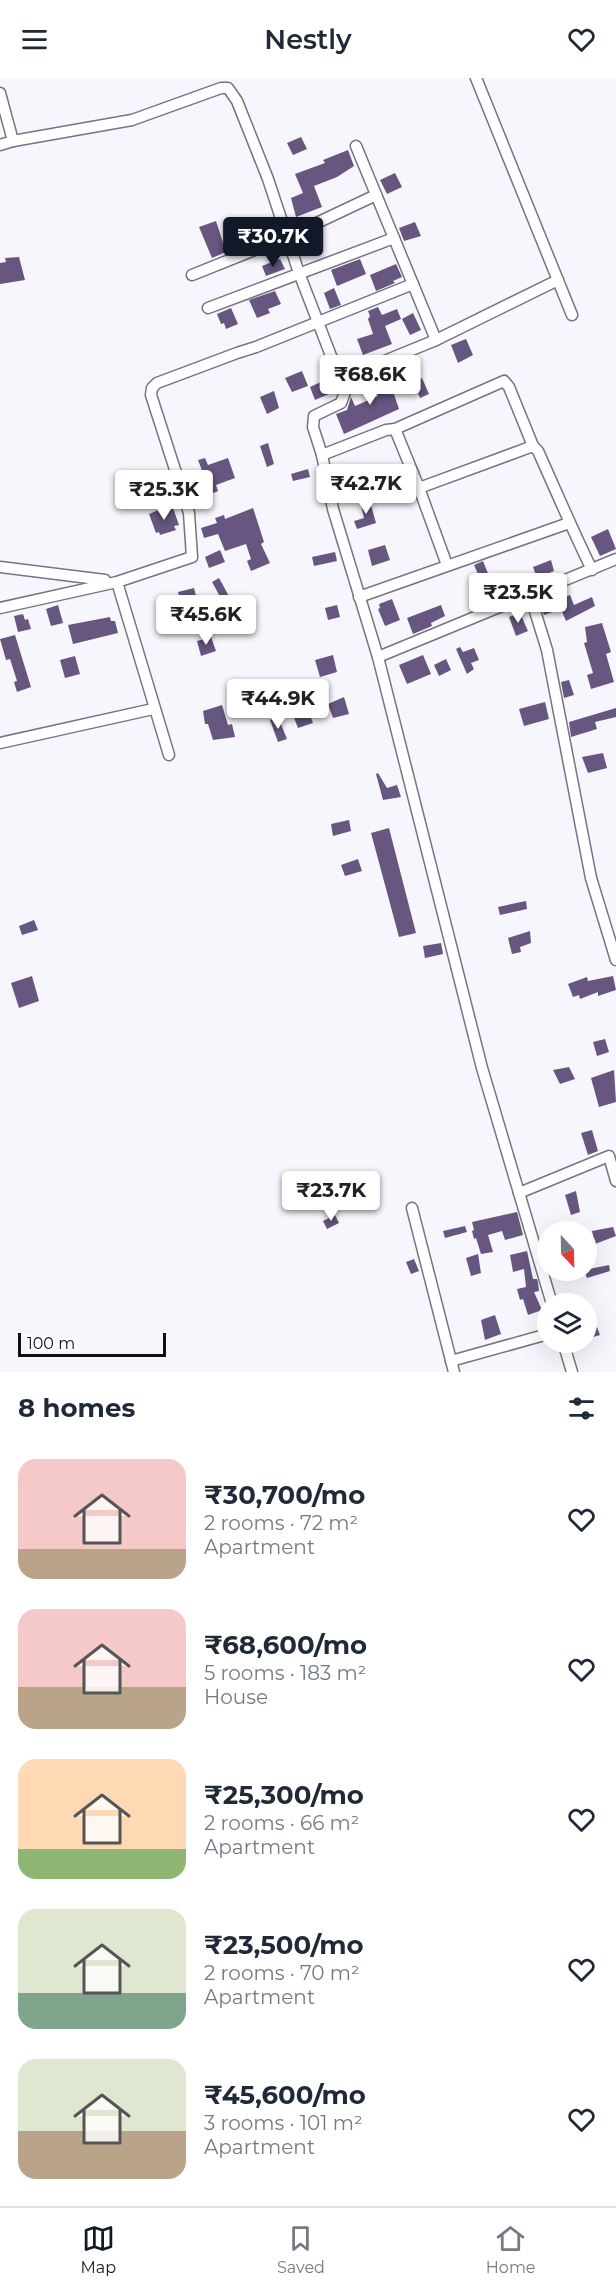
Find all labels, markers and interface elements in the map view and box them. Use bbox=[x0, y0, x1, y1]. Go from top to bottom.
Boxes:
icon: menu bbox=[18, 23, 51, 56]
text: Nestly bbox=[264, 23, 352, 56]
icon: heart bbox=[565, 23, 598, 56]
pin: ₹30.7K bbox=[224, 217, 322, 268]
text: ₹30.7K bbox=[237, 224, 309, 248]
pin: ₹68.6K bbox=[321, 355, 419, 406]
text: ₹68.6K bbox=[334, 362, 406, 386]
pin: ₹42.7K bbox=[317, 464, 415, 515]
pin: ₹25.3K bbox=[115, 470, 213, 521]
text: ₹42.7K bbox=[330, 471, 402, 495]
text: ₹25.3K bbox=[129, 477, 199, 501]
pin: ₹23.5K bbox=[469, 573, 567, 624]
text: ₹23.5K bbox=[483, 580, 553, 604]
pin: ₹45.6K bbox=[157, 595, 255, 646]
text: ₹45.6K bbox=[170, 602, 242, 626]
pin: ₹44.9K bbox=[229, 679, 327, 730]
text: ₹44.9K bbox=[241, 686, 315, 710]
pin: ₹23.7K bbox=[282, 1171, 380, 1222]
text: ₹23.7K bbox=[296, 1178, 366, 1202]
north arrow bbox=[537, 1221, 597, 1281]
map controls bbox=[537, 1221, 597, 1353]
button: layers bbox=[537, 1293, 597, 1353]
scale bar bbox=[18, 1330, 166, 1358]
text: 100 m bbox=[27, 1334, 75, 1353]
text: 8 homes bbox=[18, 1392, 135, 1424]
icon: filters bbox=[565, 1392, 598, 1425]
text: ₹30,700/mo bbox=[204, 1479, 365, 1511]
icon: home bbox=[66, 1483, 138, 1555]
icon: heart bbox=[565, 1503, 598, 1536]
text: 2 rooms · 72 m² bbox=[204, 1511, 358, 1535]
text: Apartment bbox=[204, 1535, 315, 1559]
text: ₹68,600/mo bbox=[204, 1629, 367, 1661]
icon: home bbox=[66, 1633, 138, 1705]
icon: heart bbox=[565, 1653, 598, 1686]
text: 5 rooms · 183 m² bbox=[204, 1661, 366, 1685]
text: House bbox=[204, 1685, 268, 1709]
text: ₹25,300/mo bbox=[204, 1779, 364, 1811]
icon: home bbox=[66, 1783, 138, 1855]
icon: heart bbox=[565, 1803, 598, 1836]
text: 2 rooms · 66 m² bbox=[204, 1811, 359, 1835]
text: Apartment bbox=[204, 1835, 315, 1859]
text: ₹23,500/mo bbox=[204, 1929, 364, 1961]
icon: home bbox=[66, 1933, 138, 2005]
icon: heart bbox=[565, 1953, 598, 1986]
text: 2 rooms · 70 m² bbox=[204, 1961, 360, 1985]
text: Apartment bbox=[204, 1985, 315, 2009]
text: ₹45,600/mo bbox=[204, 2079, 366, 2111]
icon: home bbox=[66, 2083, 138, 2155]
icon: heart bbox=[565, 2103, 598, 2136]
text: 3 rooms · 101 m² bbox=[204, 2111, 363, 2135]
text: Apartment bbox=[204, 2135, 315, 2159]
tab: Map bbox=[80, 2222, 116, 2277]
tab: Saved bbox=[277, 2222, 325, 2277]
tab: Home bbox=[486, 2222, 536, 2277]

